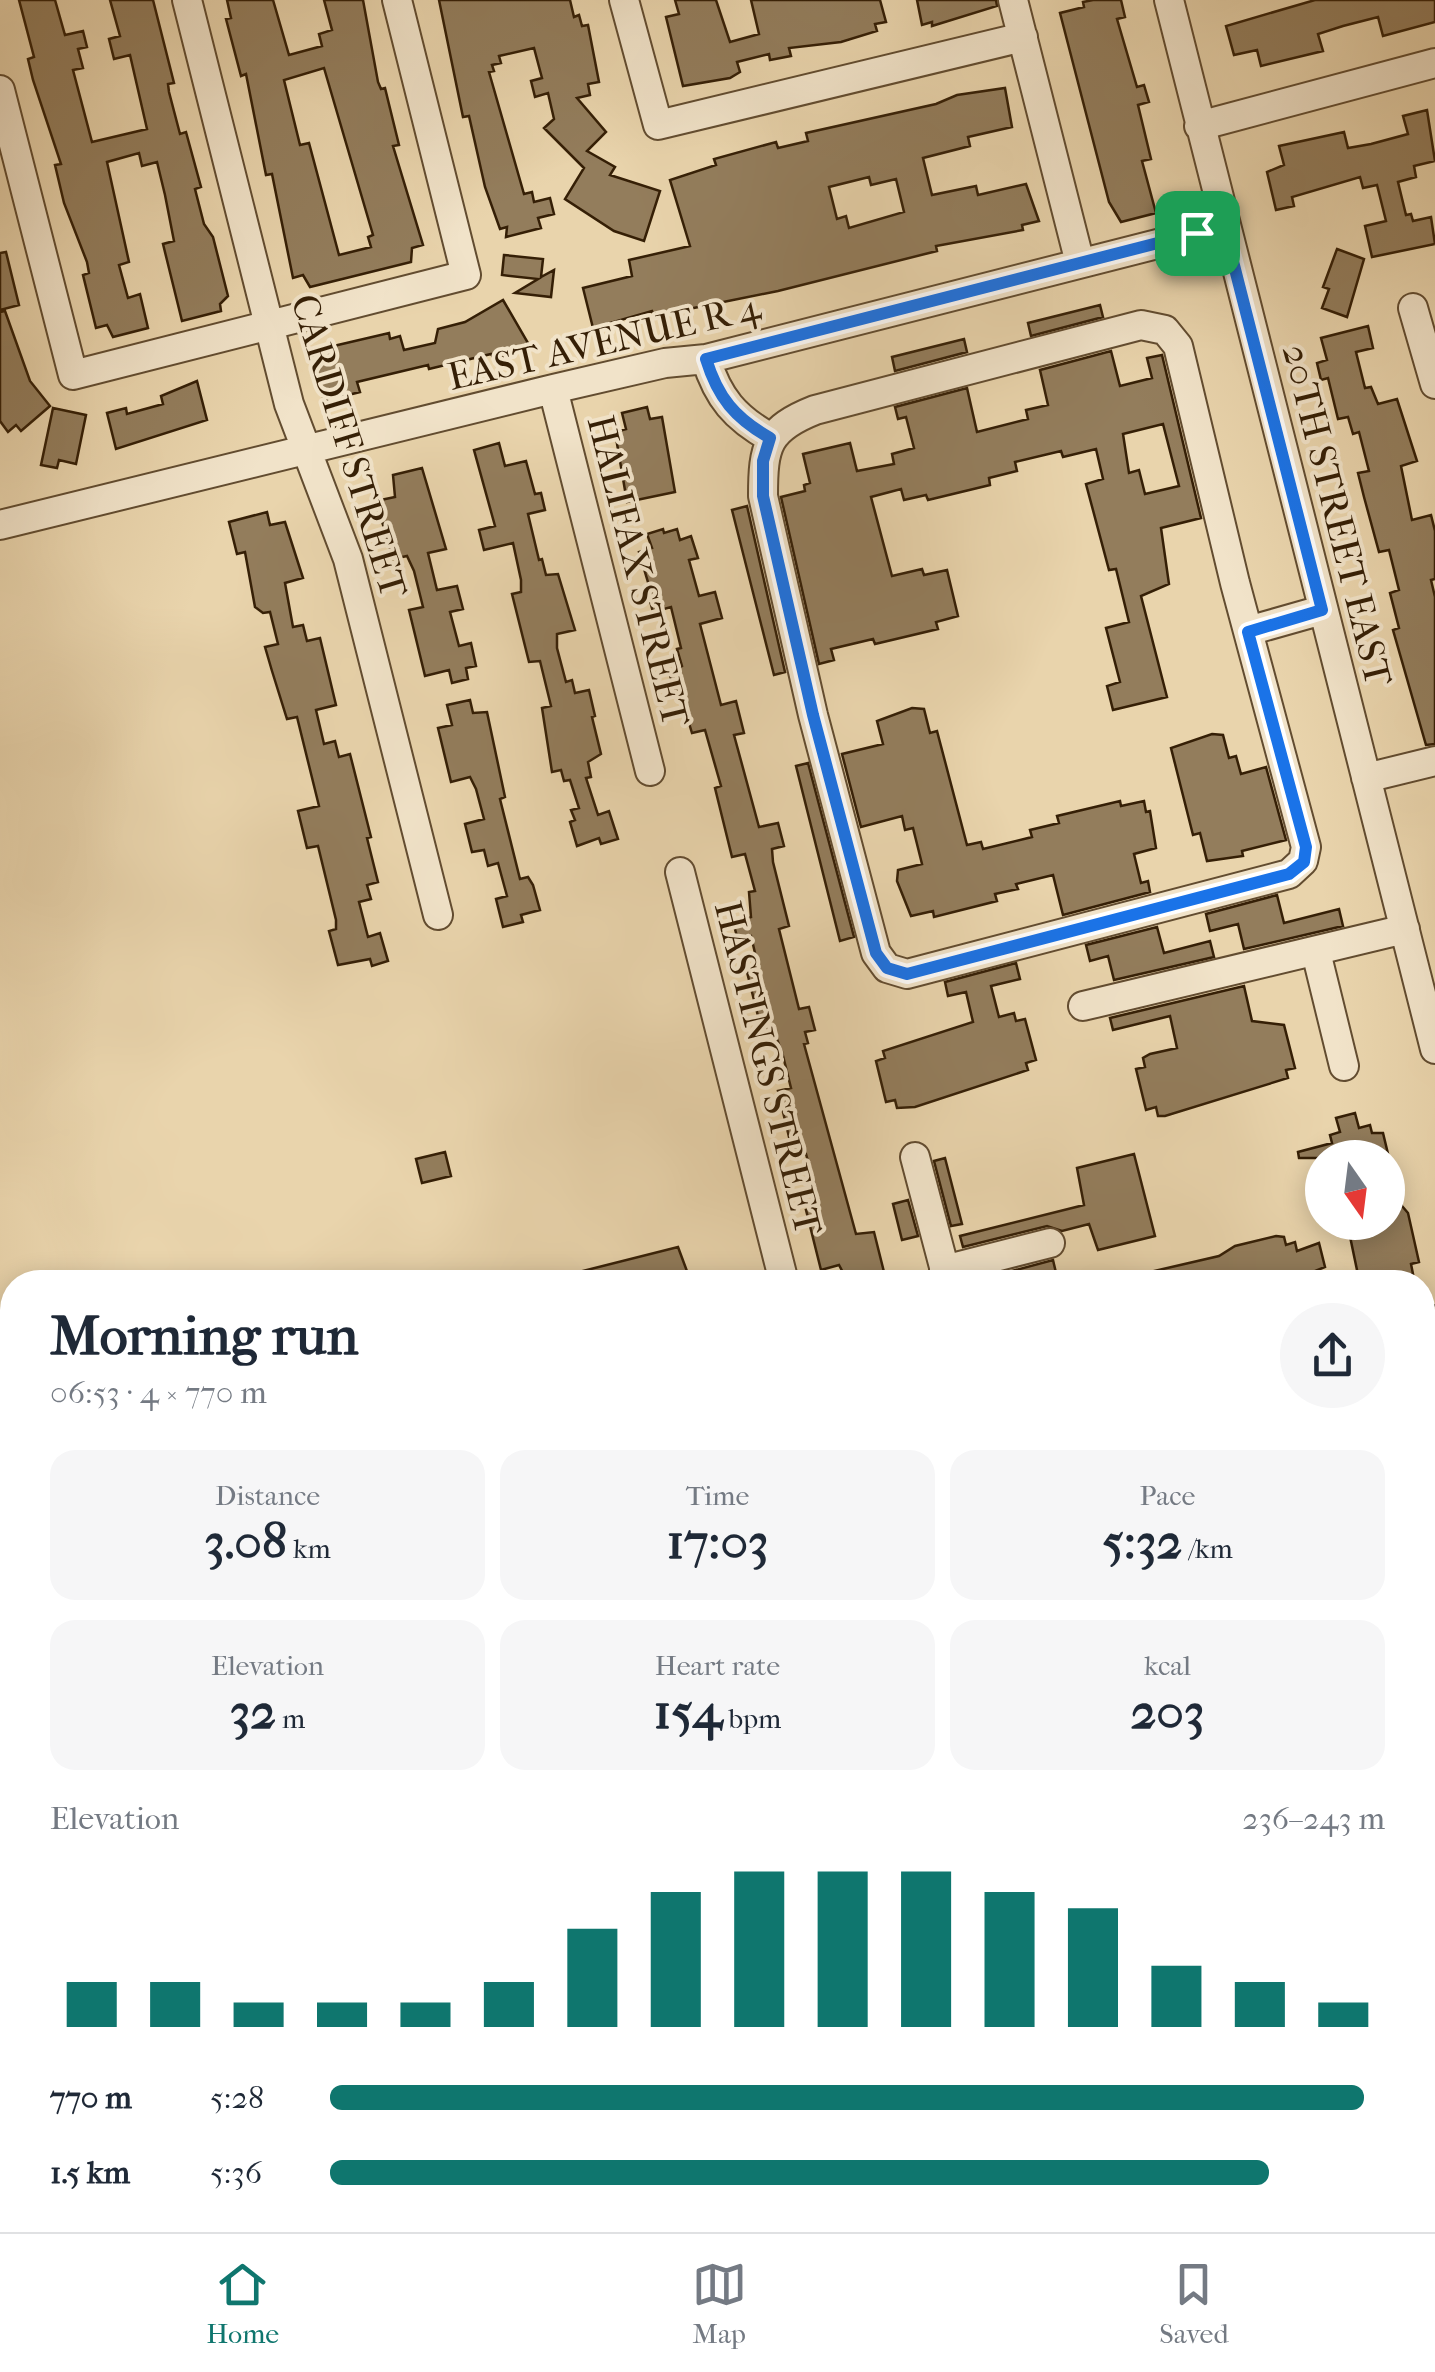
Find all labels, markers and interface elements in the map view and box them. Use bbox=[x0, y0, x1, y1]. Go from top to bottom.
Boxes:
pin bbox=[1155, 191, 1240, 276]
icon: arrive bbox=[1170, 206, 1225, 261]
street label: EAST AVENUE R 4 bbox=[443, 284, 766, 400]
street label: CARDIFF STREET bbox=[281, 289, 417, 603]
street label: 20TH STREET EAST bbox=[1273, 340, 1401, 691]
street label: HALIFAX STREET bbox=[578, 411, 699, 732]
street label: HASTINGS STREET bbox=[705, 896, 831, 1240]
north arrow bbox=[1305, 1140, 1405, 1240]
map controls bbox=[1305, 1140, 1405, 1240]
button: share bbox=[1280, 1303, 1385, 1408]
text: Morning run bbox=[50, 1304, 358, 1368]
text: 06:53 · 4 × 770 m bbox=[50, 1374, 267, 1411]
text: Distance bbox=[215, 1479, 320, 1512]
text: Time bbox=[686, 1479, 749, 1512]
text: Pace bbox=[1140, 1479, 1195, 1512]
text: 3.08 bbox=[204, 1512, 287, 1571]
text: 17:03 bbox=[666, 1512, 769, 1571]
text: 5:32 bbox=[1102, 1512, 1182, 1571]
text: km bbox=[287, 1532, 331, 1565]
text: /km bbox=[1182, 1532, 1233, 1565]
text: Elevation bbox=[211, 1649, 324, 1682]
text: Heart rate bbox=[655, 1649, 780, 1682]
text: kcal bbox=[1144, 1649, 1191, 1682]
text: 32 bbox=[230, 1682, 276, 1741]
text: 154 bbox=[654, 1682, 722, 1741]
text: 203 bbox=[1131, 1682, 1204, 1741]
text: m bbox=[276, 1702, 305, 1735]
text: bpm bbox=[722, 1702, 781, 1735]
text: Elevation bbox=[50, 1800, 179, 1837]
text: 236–243 m bbox=[1242, 1800, 1385, 1837]
text: 770 m bbox=[50, 2079, 132, 2116]
text: 5:28 bbox=[210, 2079, 264, 2116]
text: 1.5 km bbox=[50, 2154, 130, 2191]
text: 5:36 bbox=[210, 2154, 262, 2191]
tab: Home bbox=[206, 2257, 279, 2350]
tab: Map bbox=[692, 2257, 747, 2350]
tab: Saved bbox=[1159, 2257, 1229, 2350]

